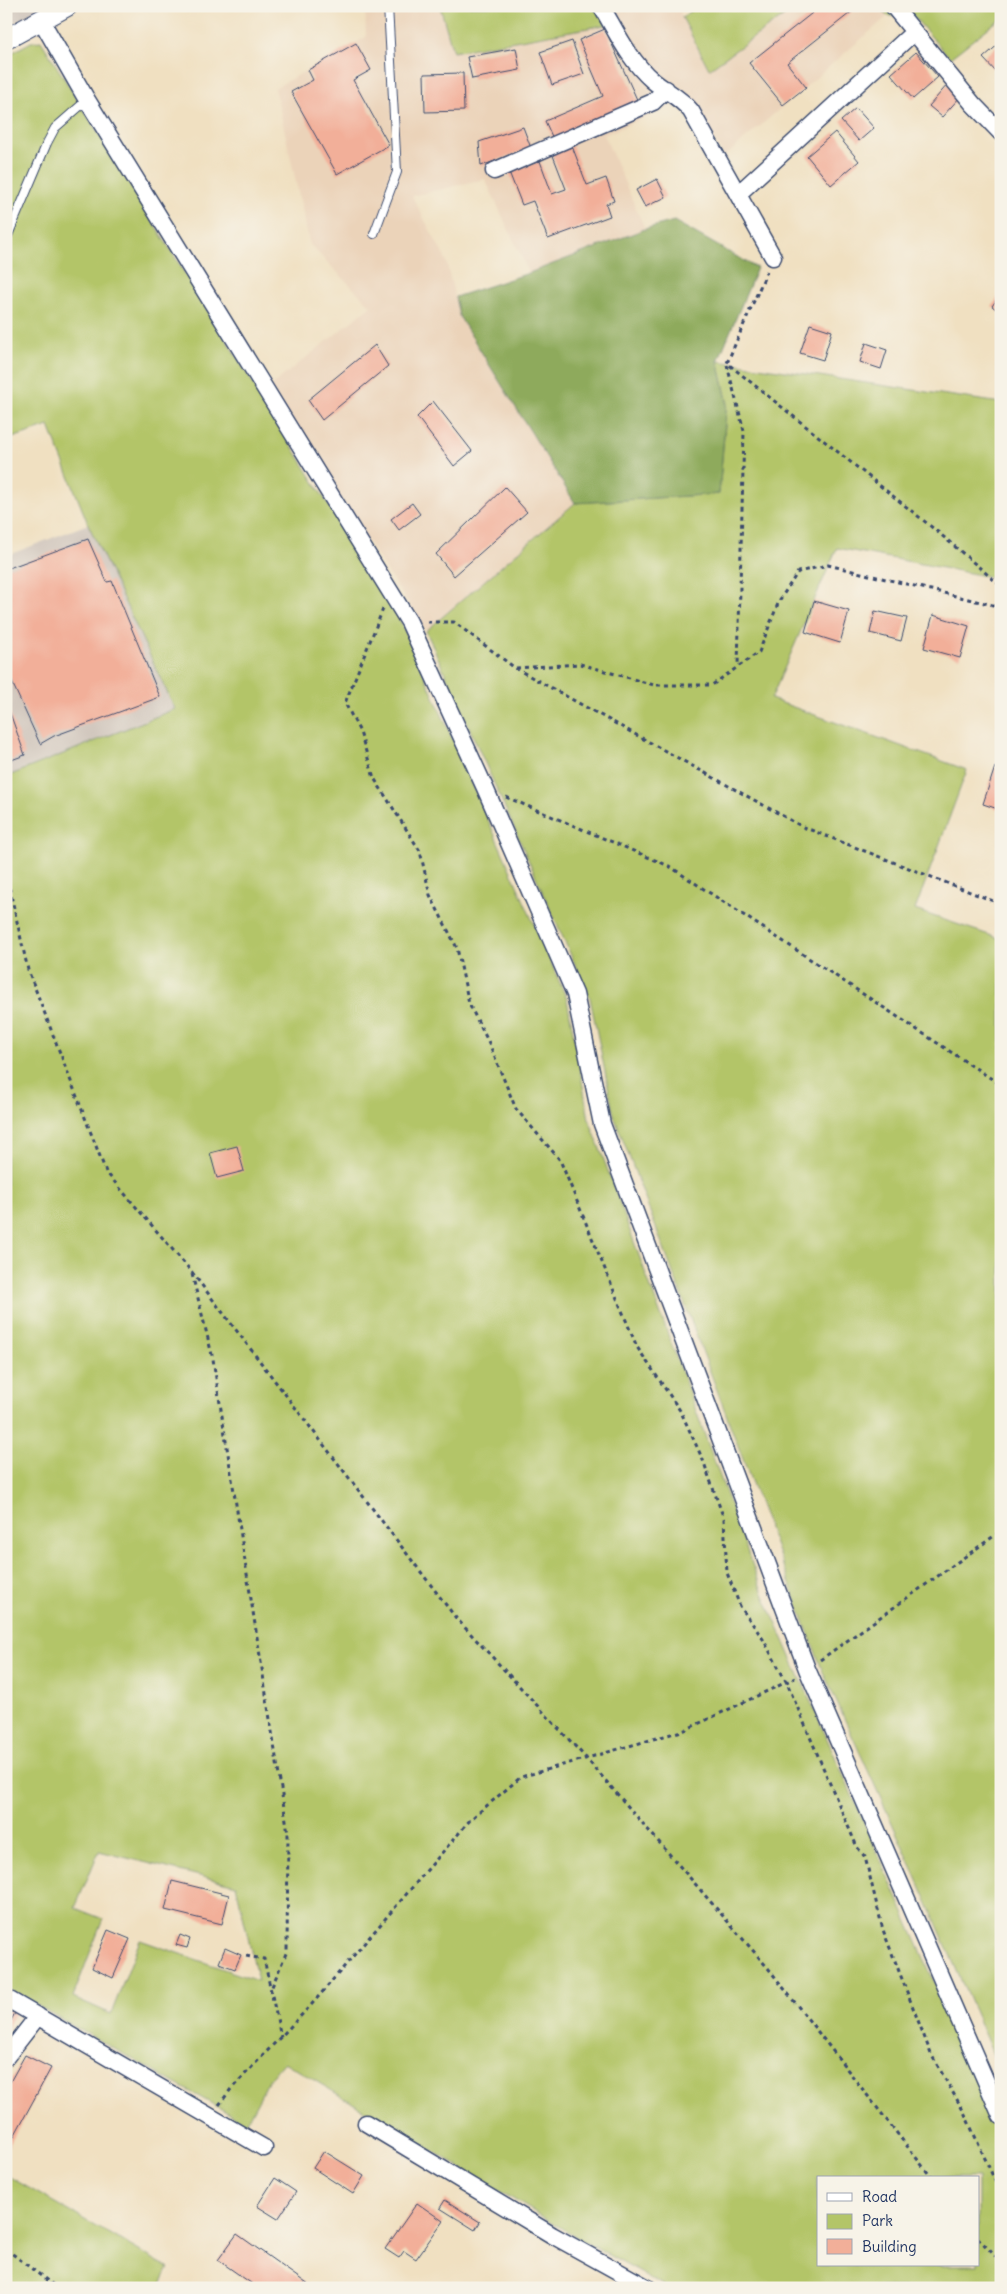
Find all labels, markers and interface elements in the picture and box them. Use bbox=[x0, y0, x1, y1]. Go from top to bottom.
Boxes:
legend bbox=[817, 2176, 980, 2266]
text: Road bbox=[862, 2187, 897, 2206]
text: Park bbox=[862, 2211, 893, 2230]
text: Building bbox=[862, 2237, 917, 2256]

